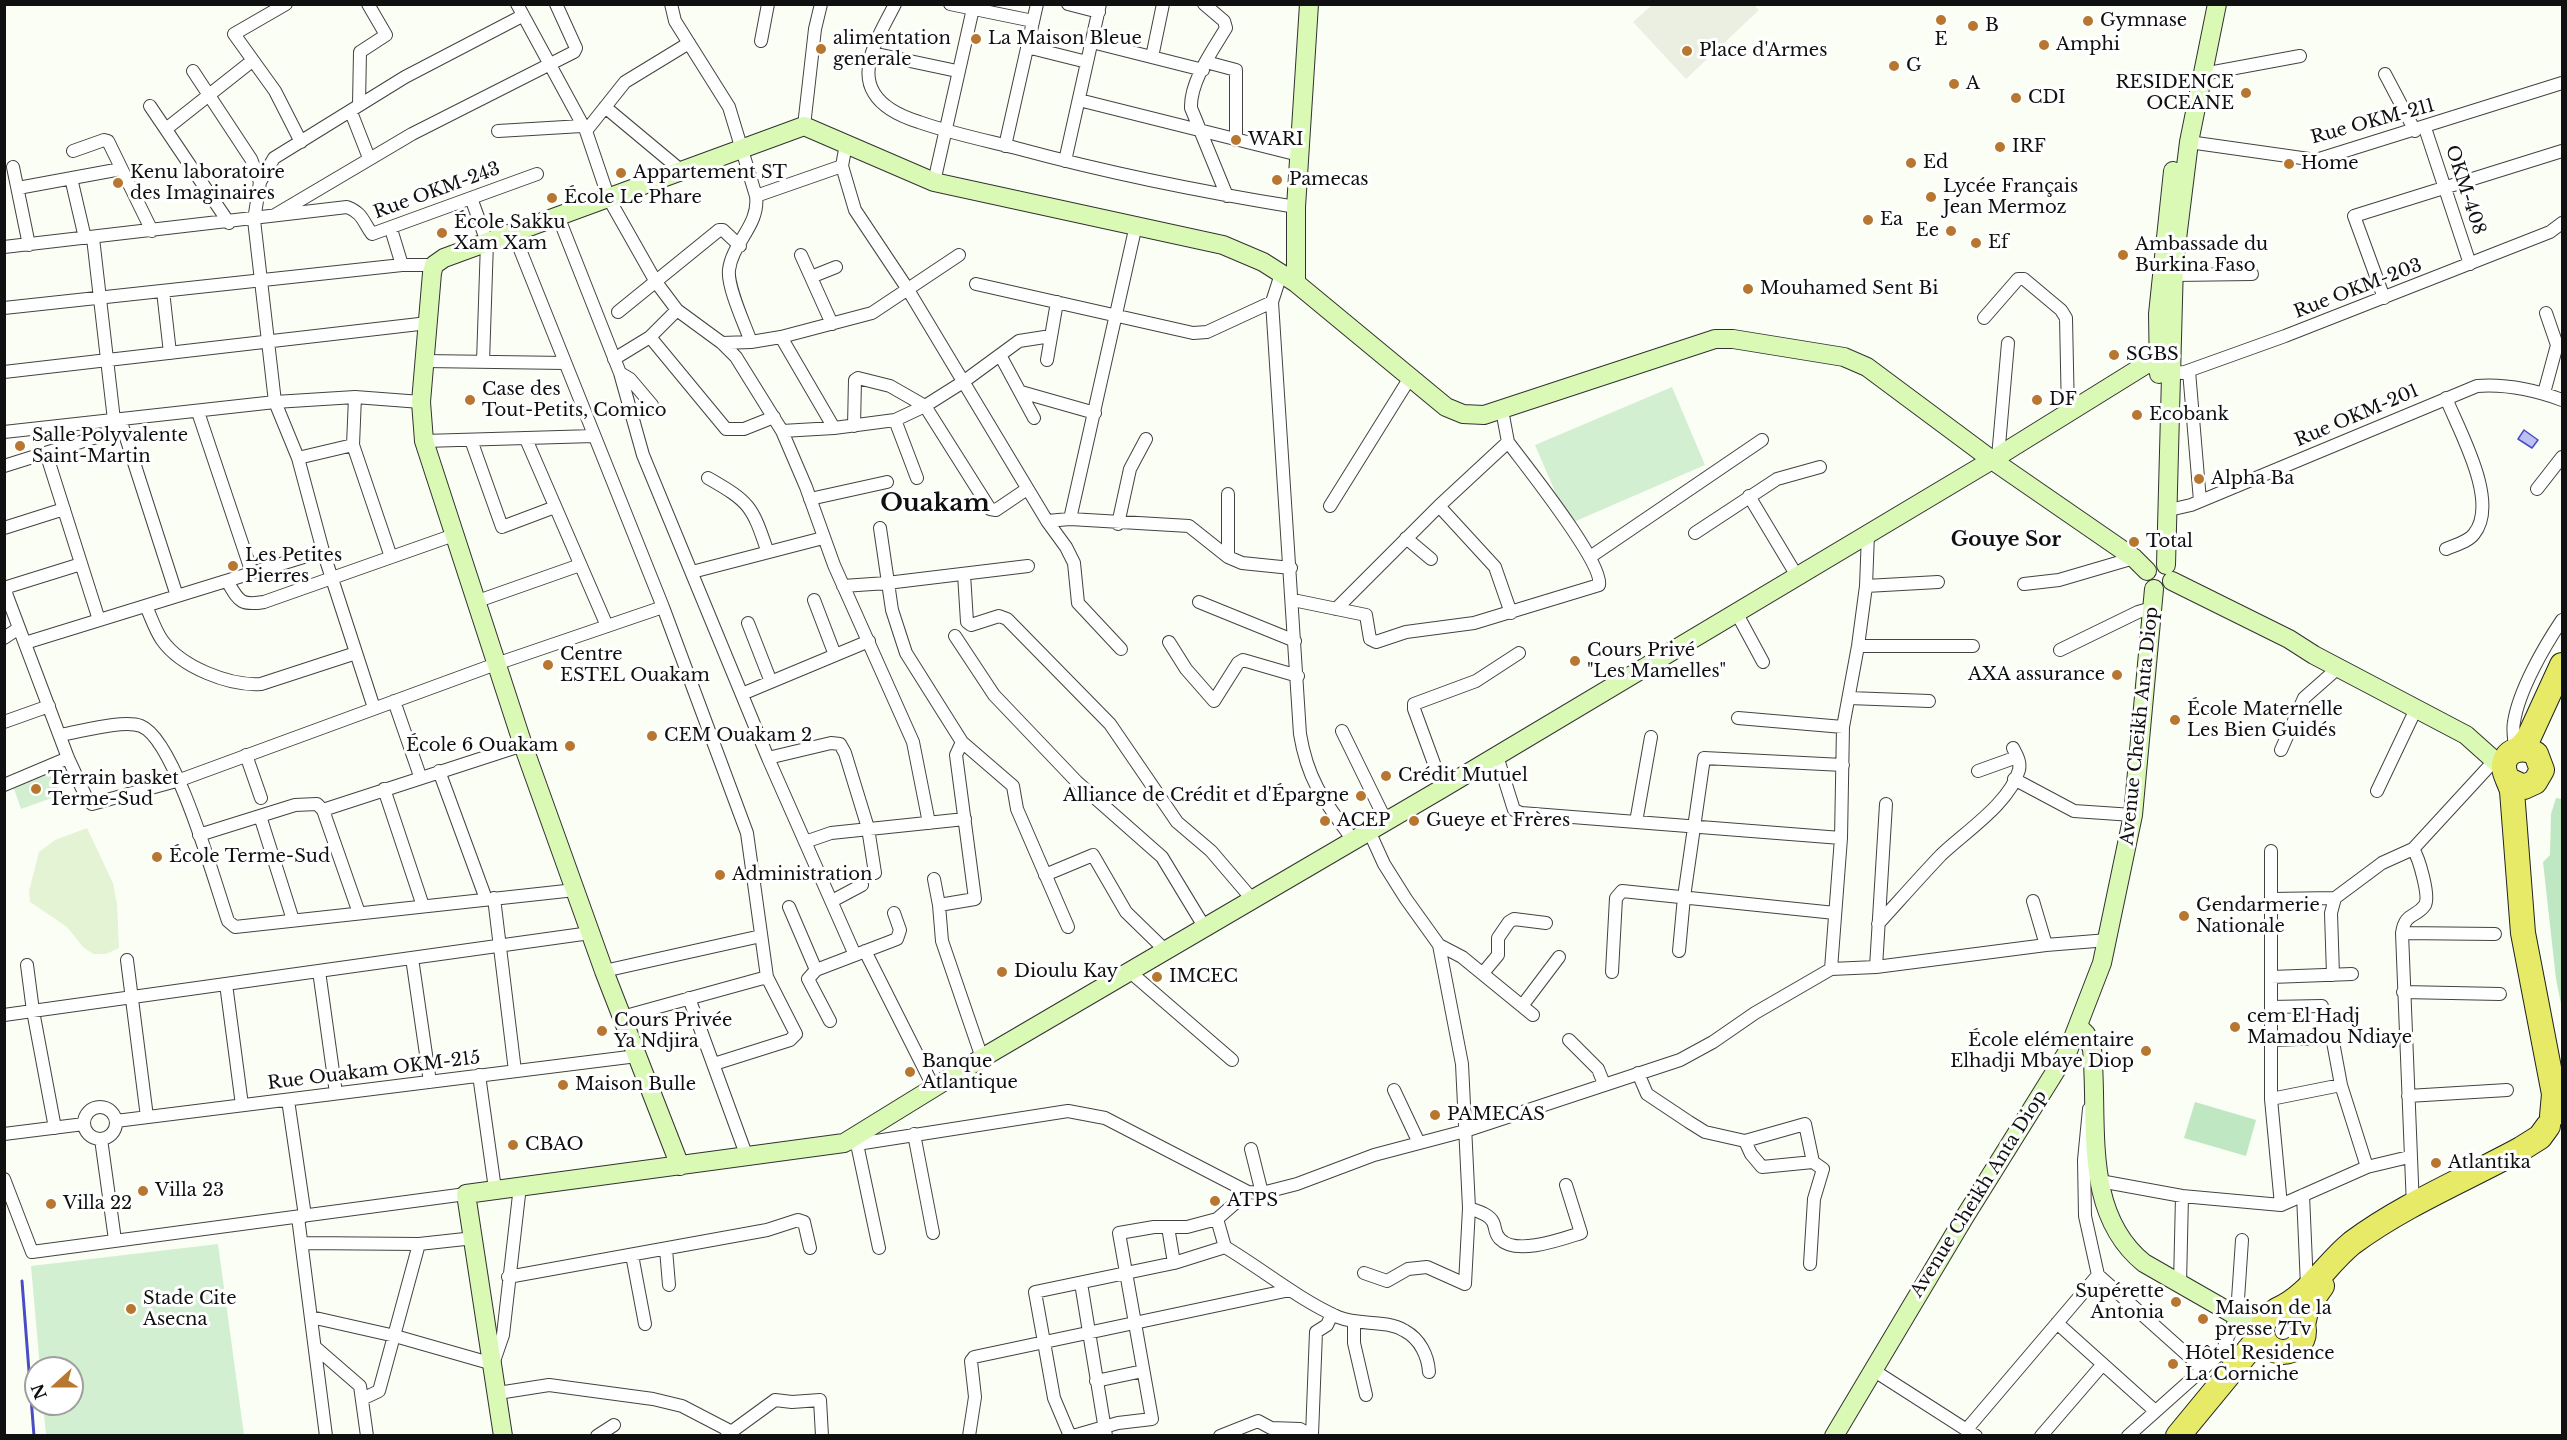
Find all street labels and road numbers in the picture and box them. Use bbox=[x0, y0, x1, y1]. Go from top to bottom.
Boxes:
street label: Rue OKM-211 bbox=[2309, 95, 2437, 149]
street label: OKM-408 bbox=[2440, 143, 2490, 237]
street label: Rue OKM-243 bbox=[371, 158, 503, 224]
street label: Rue OKM-203 bbox=[2291, 255, 2425, 323]
street label: Rue OKM-201 bbox=[2292, 380, 2422, 452]
street label: Avenue Cheikh Anta Diop bbox=[2117, 606, 2163, 846]
street label: Rue Ouakam OKM-215 bbox=[266, 1047, 482, 1095]
street label: Avenue Cheikh Anta Diop bbox=[1906, 1087, 2052, 1301]

